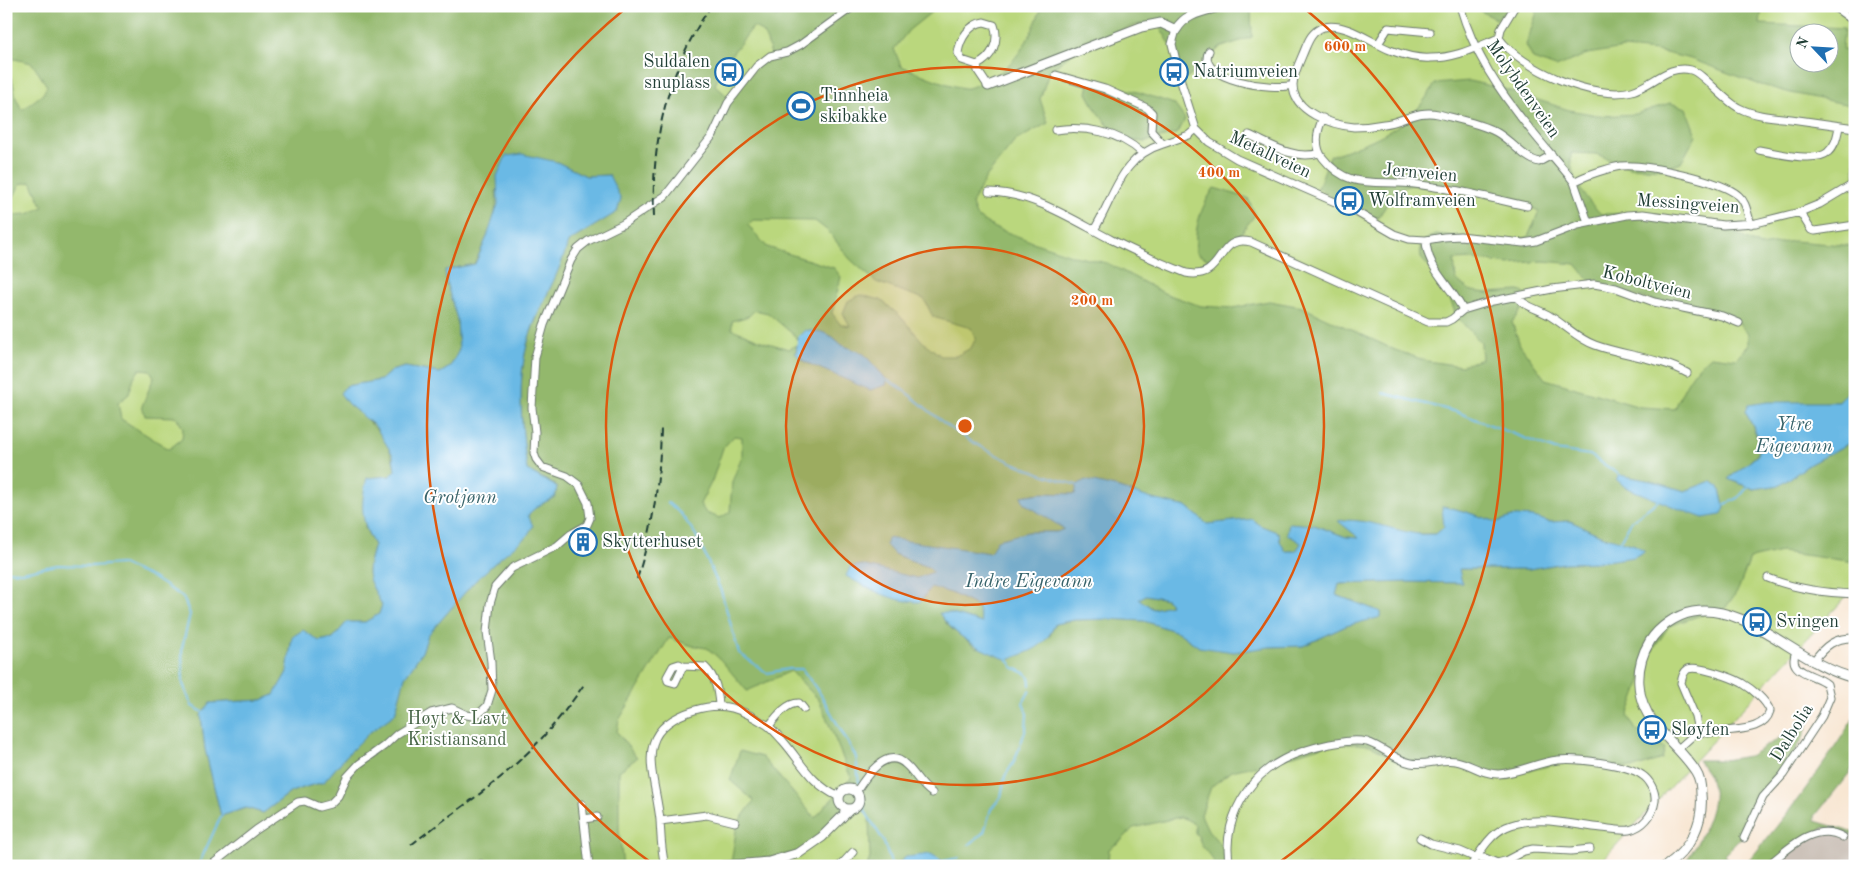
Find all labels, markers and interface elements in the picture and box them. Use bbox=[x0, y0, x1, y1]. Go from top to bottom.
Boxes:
north arrow bbox=[1788, 22, 1838, 72]
text: N bbox=[1795, 35, 1812, 51]
street label: Molybdenveien bbox=[1483, 37, 1563, 141]
text: 600 m bbox=[1324, 40, 1366, 55]
place label: Suldalen snuplass bbox=[643, 53, 710, 92]
bus stop icon: Suldalen snuplass bbox=[714, 57, 744, 87]
bus stop icon: Natriumveien bbox=[1159, 57, 1189, 87]
place label: Natriumveien bbox=[1193, 63, 1298, 81]
place label: Tinnheia skibakke bbox=[820, 87, 889, 126]
sports icon: Tinnheia skibakke bbox=[786, 91, 816, 121]
street label: Metallveien bbox=[1226, 128, 1314, 182]
street label: Jernveien bbox=[1382, 161, 1458, 185]
text: 400 m bbox=[1198, 166, 1240, 181]
bus stop icon: Wolframveien bbox=[1334, 186, 1364, 216]
street label: Messingveien bbox=[1636, 191, 1740, 217]
place label: Wolframveien bbox=[1368, 192, 1476, 210]
street label: Koboltveien bbox=[1600, 263, 1694, 303]
text: 200 m bbox=[1071, 294, 1113, 309]
water label: Ytre Eigevann bbox=[1754, 416, 1833, 457]
centre of rings bbox=[956, 417, 974, 435]
water label: Grotjønn bbox=[423, 489, 497, 508]
building icon: Skytterhuset bbox=[568, 527, 598, 557]
place label: Skytterhuset bbox=[602, 533, 702, 551]
water label: Indre Eigevann bbox=[964, 573, 1093, 592]
bus stop icon: Svingen bbox=[1742, 607, 1772, 637]
place label: Svingen bbox=[1776, 613, 1839, 631]
street label: Dalbolia bbox=[1767, 701, 1817, 765]
park label: Høyt & Lavt Kristiansand bbox=[407, 710, 507, 749]
bus stop icon: Sløyfen bbox=[1637, 715, 1667, 745]
place label: Sløyfen bbox=[1671, 721, 1730, 739]

